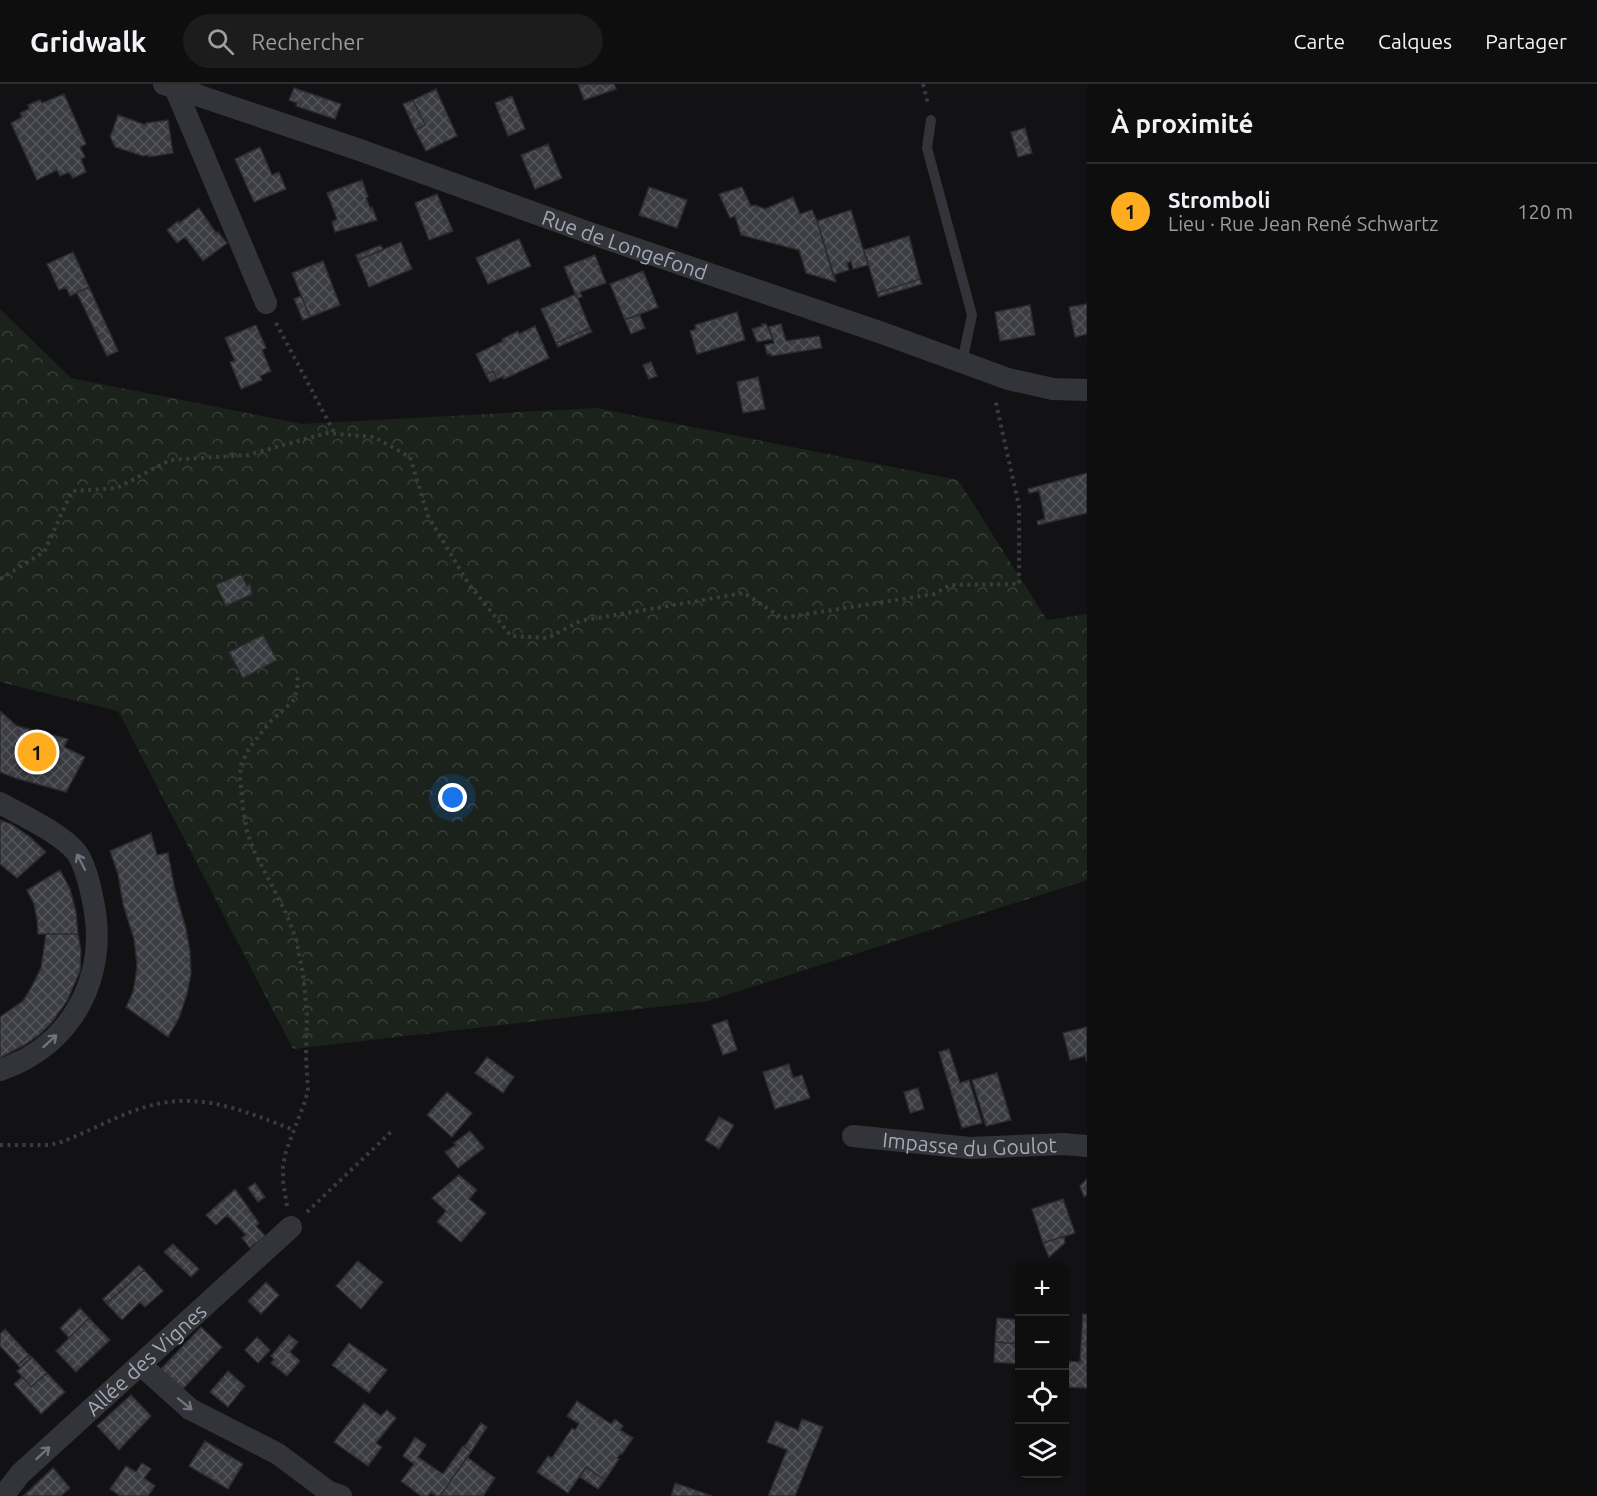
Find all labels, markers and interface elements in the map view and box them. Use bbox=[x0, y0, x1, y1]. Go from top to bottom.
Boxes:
search box bbox=[183, 14, 603, 68]
icon: search bbox=[204, 25, 237, 58]
text: Gridwalk bbox=[30, 26, 147, 57]
text: Rechercher bbox=[252, 29, 364, 54]
text: Carte bbox=[1294, 29, 1345, 53]
text: Calques bbox=[1378, 29, 1452, 53]
text: Partager bbox=[1485, 29, 1567, 53]
text: À proximité bbox=[1111, 109, 1253, 138]
text: Stromboli bbox=[1168, 187, 1270, 212]
text: 1 bbox=[1125, 200, 1136, 223]
text: 120 m bbox=[1517, 200, 1573, 223]
street label: Rue de Longefond bbox=[539, 205, 711, 284]
text: Lieu · Rue Jean René Schwartz bbox=[1168, 212, 1438, 235]
pin: 1 bbox=[18, 730, 57, 774]
your location bbox=[438, 783, 467, 812]
one-way arrow bbox=[74, 853, 86, 871]
one-way arrow bbox=[42, 1034, 57, 1048]
street label: Impasse du Goulot bbox=[881, 1127, 1057, 1161]
map controls bbox=[1015, 1262, 1069, 1478]
button: + bbox=[1015, 1262, 1069, 1316]
street label: Allée des Vignes bbox=[81, 1298, 211, 1420]
button: − bbox=[1015, 1316, 1069, 1370]
button: locate bbox=[1015, 1370, 1069, 1424]
one-way arrow bbox=[177, 1397, 192, 1411]
button: layers bbox=[1015, 1424, 1069, 1478]
one-way arrow bbox=[35, 1446, 50, 1460]

